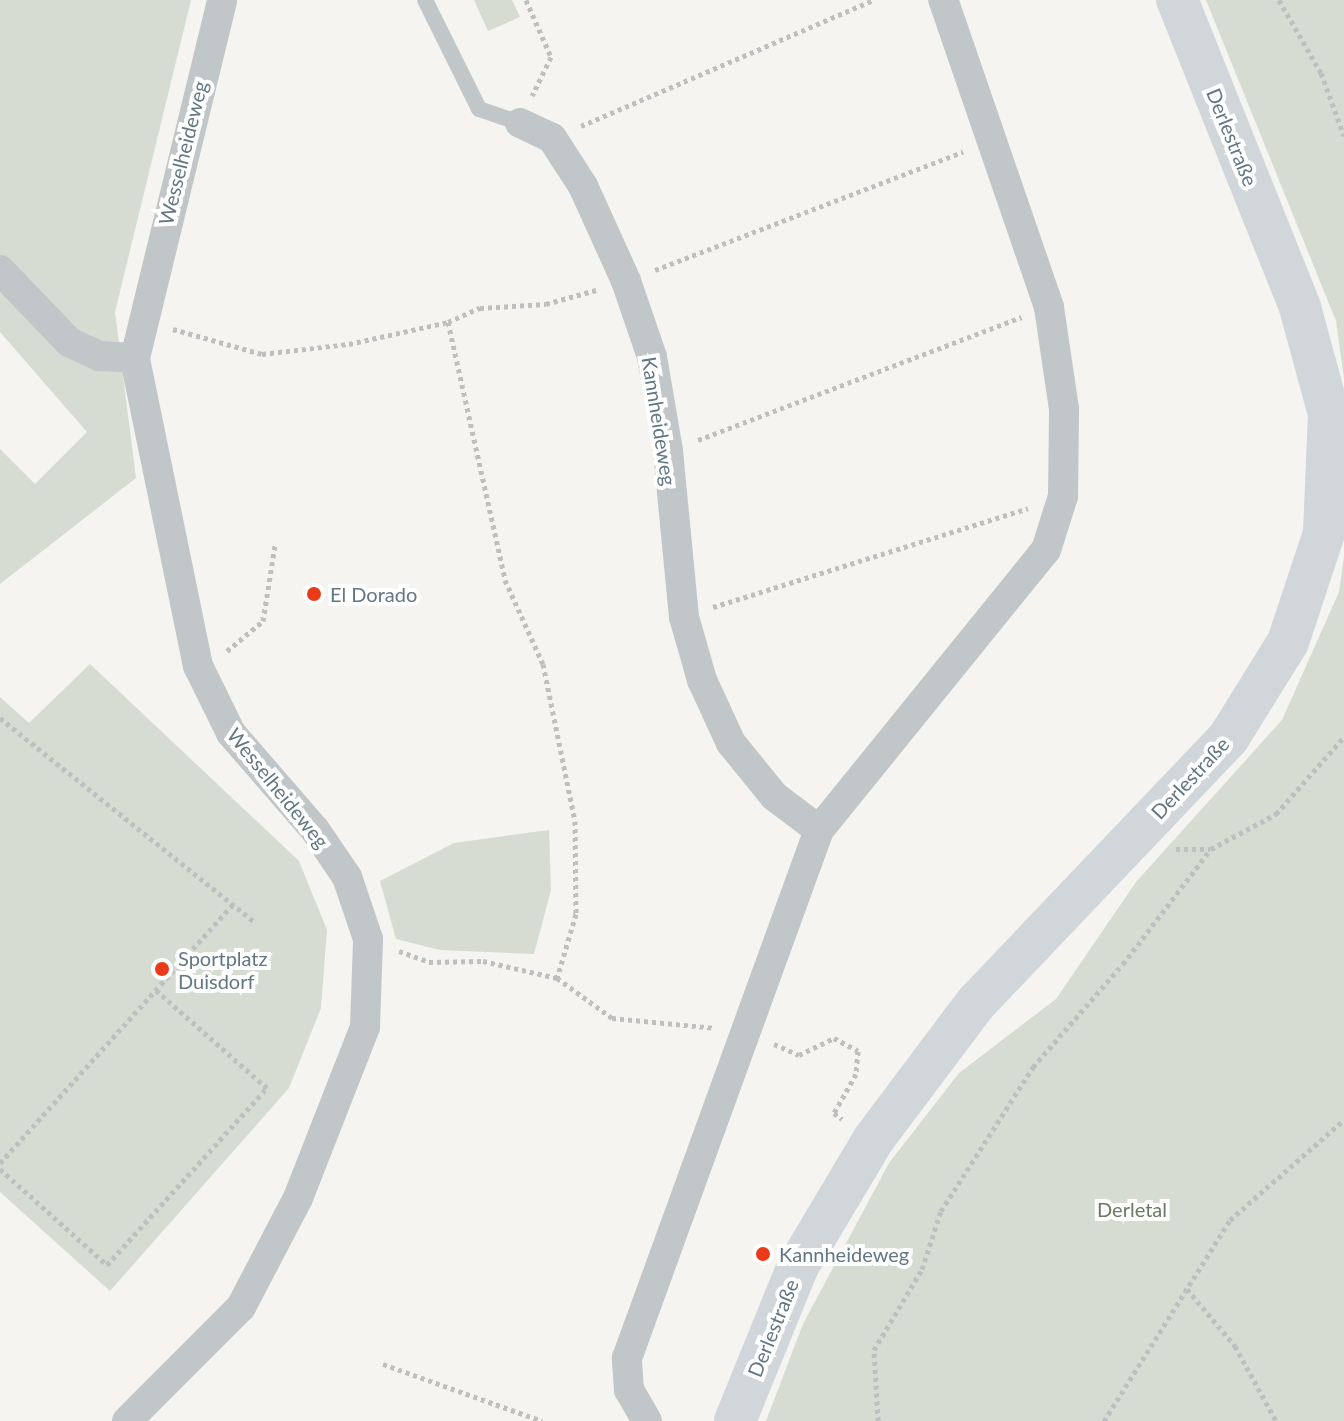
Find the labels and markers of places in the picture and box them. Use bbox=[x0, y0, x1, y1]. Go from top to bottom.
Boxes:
place label: El Dorado bbox=[330, 582, 417, 606]
marker: El Dorado bbox=[305, 585, 323, 603]
place label: Sportplatz Duisdorf bbox=[178, 946, 268, 993]
marker: Sportplatz Duisdorf bbox=[153, 960, 171, 978]
place label: Kannheideweg bbox=[779, 1242, 909, 1266]
marker: Kannheideweg bbox=[754, 1245, 772, 1263]

